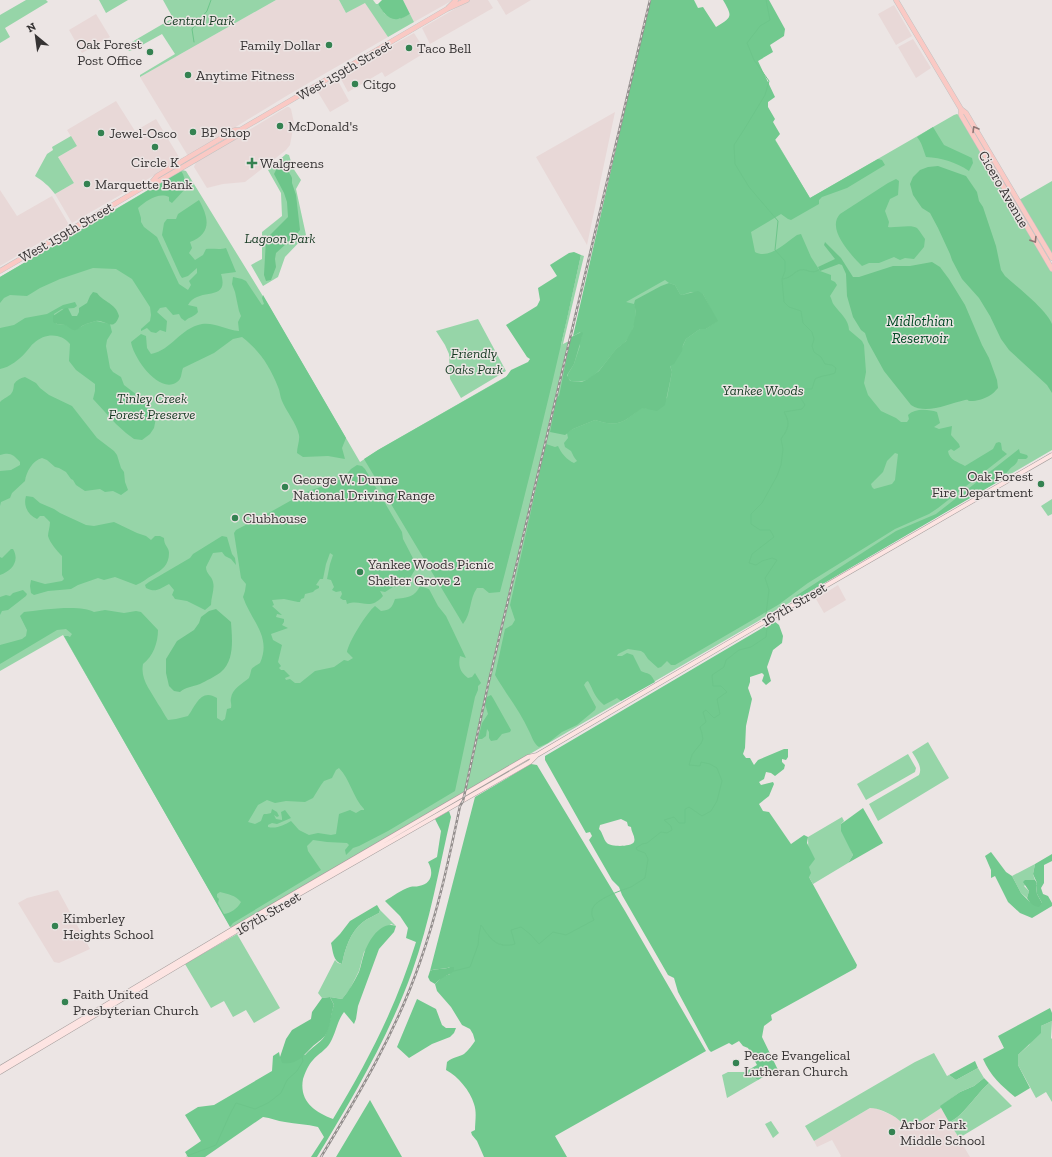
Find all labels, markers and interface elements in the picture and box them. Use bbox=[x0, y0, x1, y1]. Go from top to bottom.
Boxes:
park label: Central Park bbox=[163, 12, 235, 29]
north arrow bbox=[16, 16, 56, 56]
text: N bbox=[25, 20, 39, 35]
place label: Oak Forest Post Office bbox=[76, 36, 143, 69]
street label: West 159th Street bbox=[294, 36, 395, 104]
place label: Family Dollar bbox=[240, 37, 321, 54]
marker: Family Dollar bbox=[324, 40, 334, 50]
place label: Taco Bell bbox=[417, 40, 472, 57]
marker: Taco Bell bbox=[404, 43, 414, 53]
marker: Oak Forest Post Office bbox=[145, 47, 155, 57]
place label: Anytime Fitness bbox=[196, 67, 295, 84]
marker: Anytime Fitness bbox=[183, 70, 193, 80]
place label: Citgo bbox=[363, 76, 396, 93]
marker: Citgo bbox=[350, 79, 360, 89]
place label: McDonald's bbox=[288, 118, 358, 135]
marker: McDonald's bbox=[275, 121, 285, 131]
place label: BP Shop bbox=[201, 124, 251, 141]
place label: Jewel-Osco bbox=[109, 125, 177, 142]
one-way arrow bbox=[972, 125, 979, 133]
marker: BP Shop bbox=[188, 127, 198, 137]
marker: Jewel-Osco bbox=[96, 128, 106, 138]
marker: Circle K bbox=[150, 142, 160, 152]
street label: Cicero Avenue bbox=[975, 148, 1033, 231]
place label: Circle K bbox=[131, 154, 179, 171]
place label: Walgreens bbox=[260, 155, 324, 172]
marker: Walgreens bbox=[247, 158, 257, 168]
place label: Marquette Bank bbox=[95, 176, 193, 193]
marker: Marquette Bank bbox=[82, 179, 92, 189]
street label: West 159th Street bbox=[16, 198, 117, 266]
park label: Lagoon Park bbox=[244, 230, 316, 247]
one-way arrow bbox=[1029, 236, 1037, 243]
water label: Midlothian Reservoir bbox=[887, 312, 954, 347]
park label: Friendly Oaks Park bbox=[445, 345, 503, 378]
park label: Yankee Woods bbox=[722, 382, 804, 399]
park label: Tinley Creek Forest Preserve bbox=[109, 390, 195, 423]
place label: Oak Forest Fire Department bbox=[932, 468, 1034, 501]
place label: George W. Dunne National Driving Range bbox=[293, 471, 435, 504]
marker: Oak Forest Fire Department bbox=[1036, 479, 1046, 489]
marker: George W. Dunne National Driving Range bbox=[280, 482, 290, 492]
place label: Clubhouse bbox=[243, 510, 307, 527]
marker: Clubhouse bbox=[230, 513, 240, 523]
place label: Yankee Woods Picnic Shelter Grove 2 bbox=[367, 556, 494, 589]
marker: Yankee Woods Picnic Shelter Grove 2 bbox=[355, 567, 365, 577]
street label: 167th Street bbox=[759, 579, 831, 630]
street label: 167th Street bbox=[233, 888, 305, 939]
place label: Kimberley Heights School bbox=[63, 910, 154, 943]
marker: Kimberley Heights School bbox=[50, 921, 60, 931]
place label: Faith United Presbyterian Church bbox=[73, 986, 199, 1019]
marker: Faith United Presbyterian Church bbox=[60, 997, 70, 1007]
place label: Peace Evangelical Lutheran Church bbox=[744, 1047, 851, 1080]
marker: Peace Evangelical Lutheran Church bbox=[731, 1058, 741, 1068]
place label: Arbor Park Middle School bbox=[900, 1116, 985, 1149]
marker: Arbor Park Middle School bbox=[887, 1127, 897, 1137]

